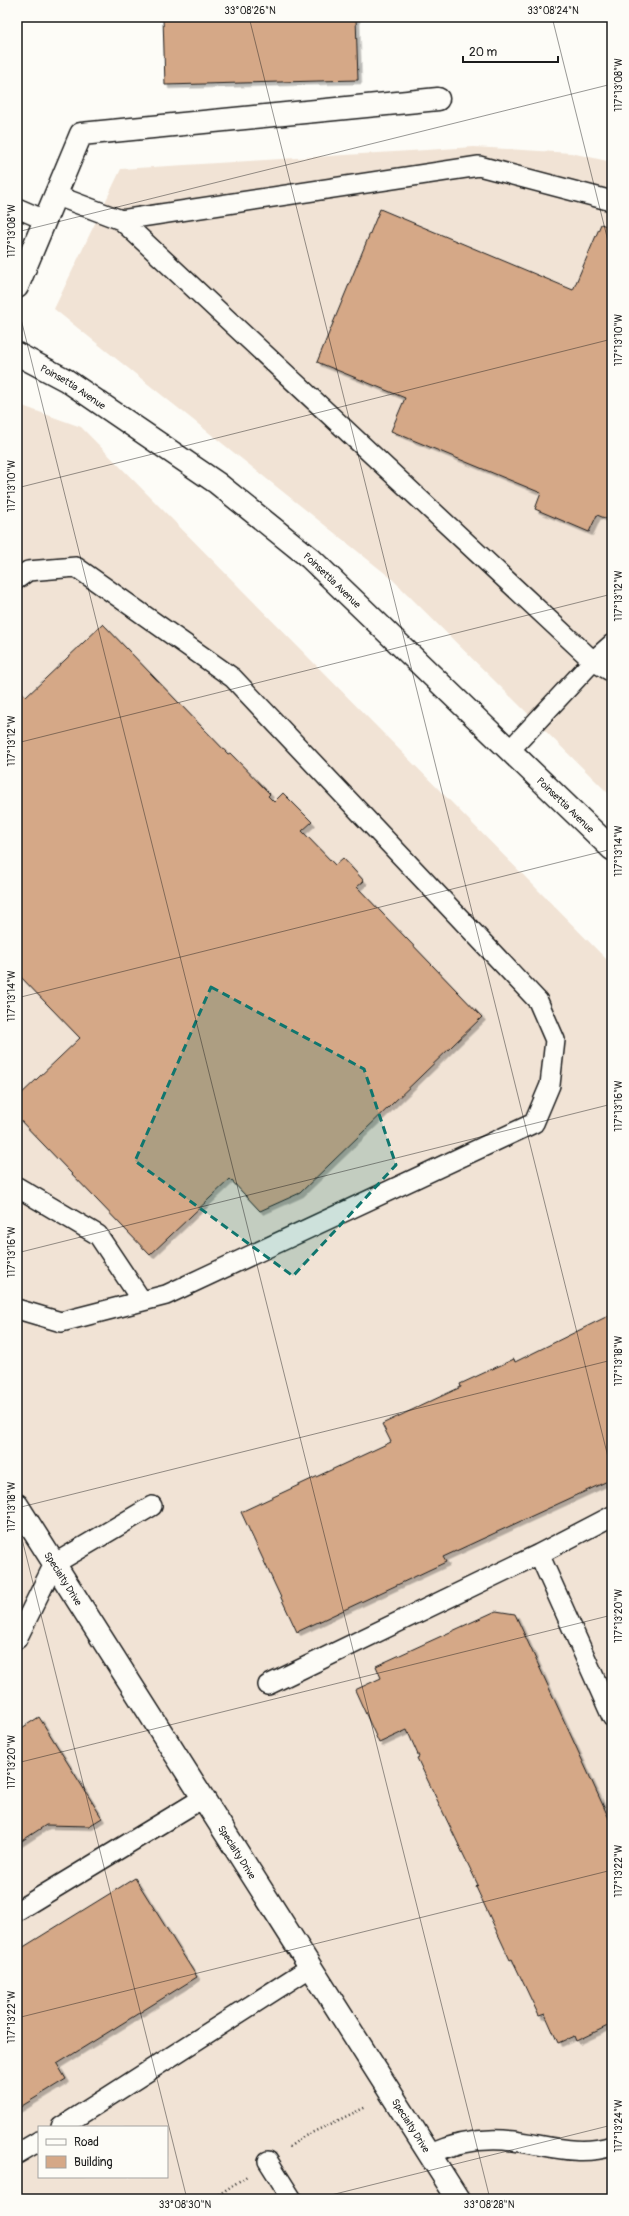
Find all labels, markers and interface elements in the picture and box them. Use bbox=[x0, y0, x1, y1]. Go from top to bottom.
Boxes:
text: 33°08'26"N bbox=[224, 5, 276, 17]
text: 33°08'24"N bbox=[527, 5, 579, 17]
scale bar bbox=[463, 38, 558, 64]
text: 20 m bbox=[469, 45, 498, 60]
text: 117°13'08"W bbox=[613, 58, 625, 112]
text: 117°13'08"W bbox=[6, 204, 18, 258]
text: 117°13'10"W bbox=[613, 313, 625, 366]
street label: Poinsettia Avenue bbox=[38, 362, 108, 412]
text: 117°13'10"W bbox=[6, 459, 18, 512]
street label: Poinsettia Avenue bbox=[301, 550, 363, 611]
text: 117°13'12"W bbox=[613, 570, 625, 622]
text: 117°13'12"W bbox=[6, 715, 18, 767]
street label: Poinsettia Avenue bbox=[534, 775, 596, 836]
text: 117°13'14"W bbox=[613, 825, 625, 877]
text: 117°13'14"W bbox=[6, 970, 18, 1022]
text: 117°13'16"W bbox=[613, 1080, 625, 1132]
text: 117°13'16"W bbox=[6, 1226, 18, 1278]
text: 117°13'18"W bbox=[613, 1335, 625, 1386]
text: 117°13'18"W bbox=[6, 1481, 18, 1532]
street label: Specialty Drive bbox=[41, 1550, 84, 1608]
text: 117°13'20"W bbox=[613, 1589, 625, 1643]
text: 117°13'20"W bbox=[6, 1735, 18, 1789]
street label: Specialty Drive bbox=[215, 1823, 258, 1882]
text: 117°13'22"W bbox=[613, 1844, 625, 1897]
text: 117°13'22"W bbox=[6, 1990, 18, 2043]
street label: Specialty Drive bbox=[389, 2097, 432, 2155]
text: 117°13'24"W bbox=[613, 2099, 625, 2152]
legend bbox=[38, 2126, 168, 2178]
text: Road bbox=[74, 2135, 99, 2150]
text: Building bbox=[74, 2155, 113, 2170]
text: 33°08'30"N bbox=[159, 2199, 212, 2211]
text: 33°08'28"N bbox=[464, 2199, 515, 2211]

